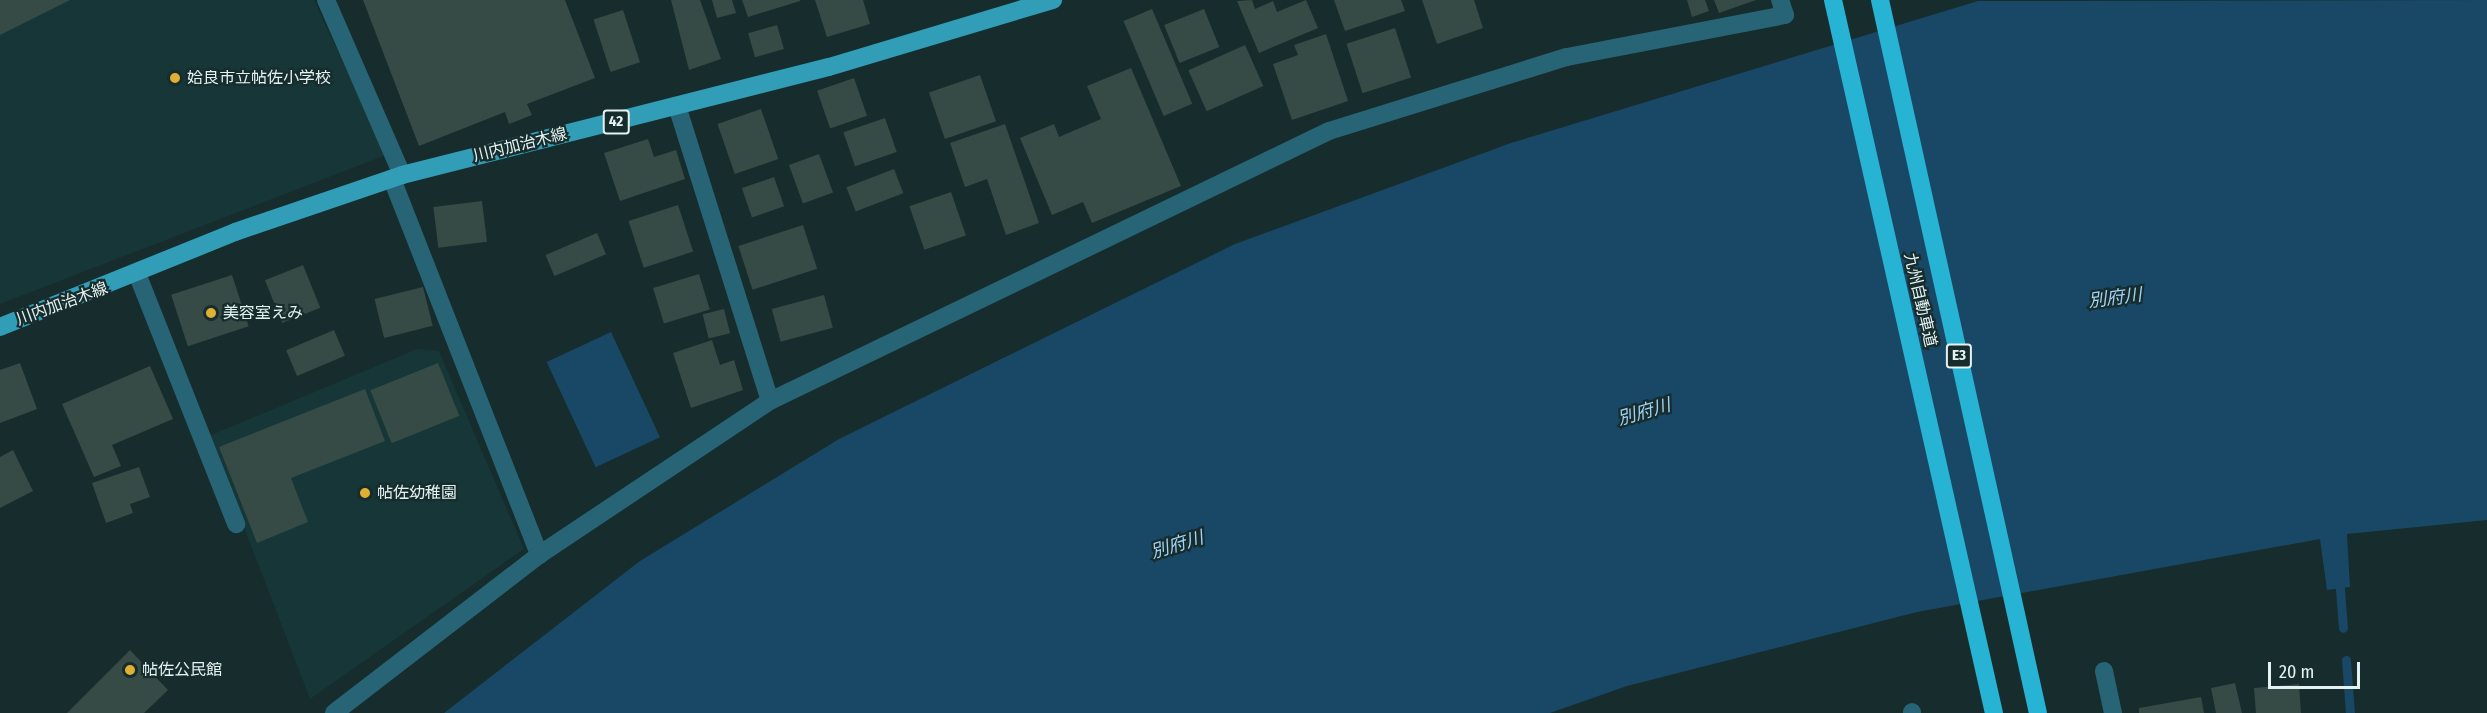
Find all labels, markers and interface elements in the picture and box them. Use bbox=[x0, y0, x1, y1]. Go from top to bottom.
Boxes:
place label: 姶良市立帖佐小学校 bbox=[187, 68, 331, 88]
marker: 姶良市立帖佐小学校 bbox=[168, 71, 182, 85]
road number: 42 bbox=[602, 110, 630, 134]
street label: 川内加治木線 bbox=[471, 124, 569, 166]
street label: 九州自動車道 bbox=[1900, 251, 1940, 349]
street label: 川内加治木線 bbox=[14, 279, 110, 329]
water label: 別府川 bbox=[2087, 284, 2143, 312]
place label: 美容室えみ bbox=[223, 303, 303, 323]
marker: 美容室えみ bbox=[204, 306, 218, 320]
road number: E3 bbox=[1946, 344, 1972, 368]
water label: 別府川 bbox=[1615, 394, 1673, 430]
place label: 帖佐幼稚園 bbox=[377, 483, 457, 503]
marker: 帖佐幼稚園 bbox=[358, 486, 372, 500]
water label: 別府川 bbox=[1148, 527, 1206, 563]
scale bar bbox=[2271, 650, 2362, 688]
place label: 帖佐公民館 bbox=[142, 660, 222, 680]
text: 20 m bbox=[2279, 661, 2314, 683]
marker: 帖佐公民館 bbox=[123, 663, 137, 677]

